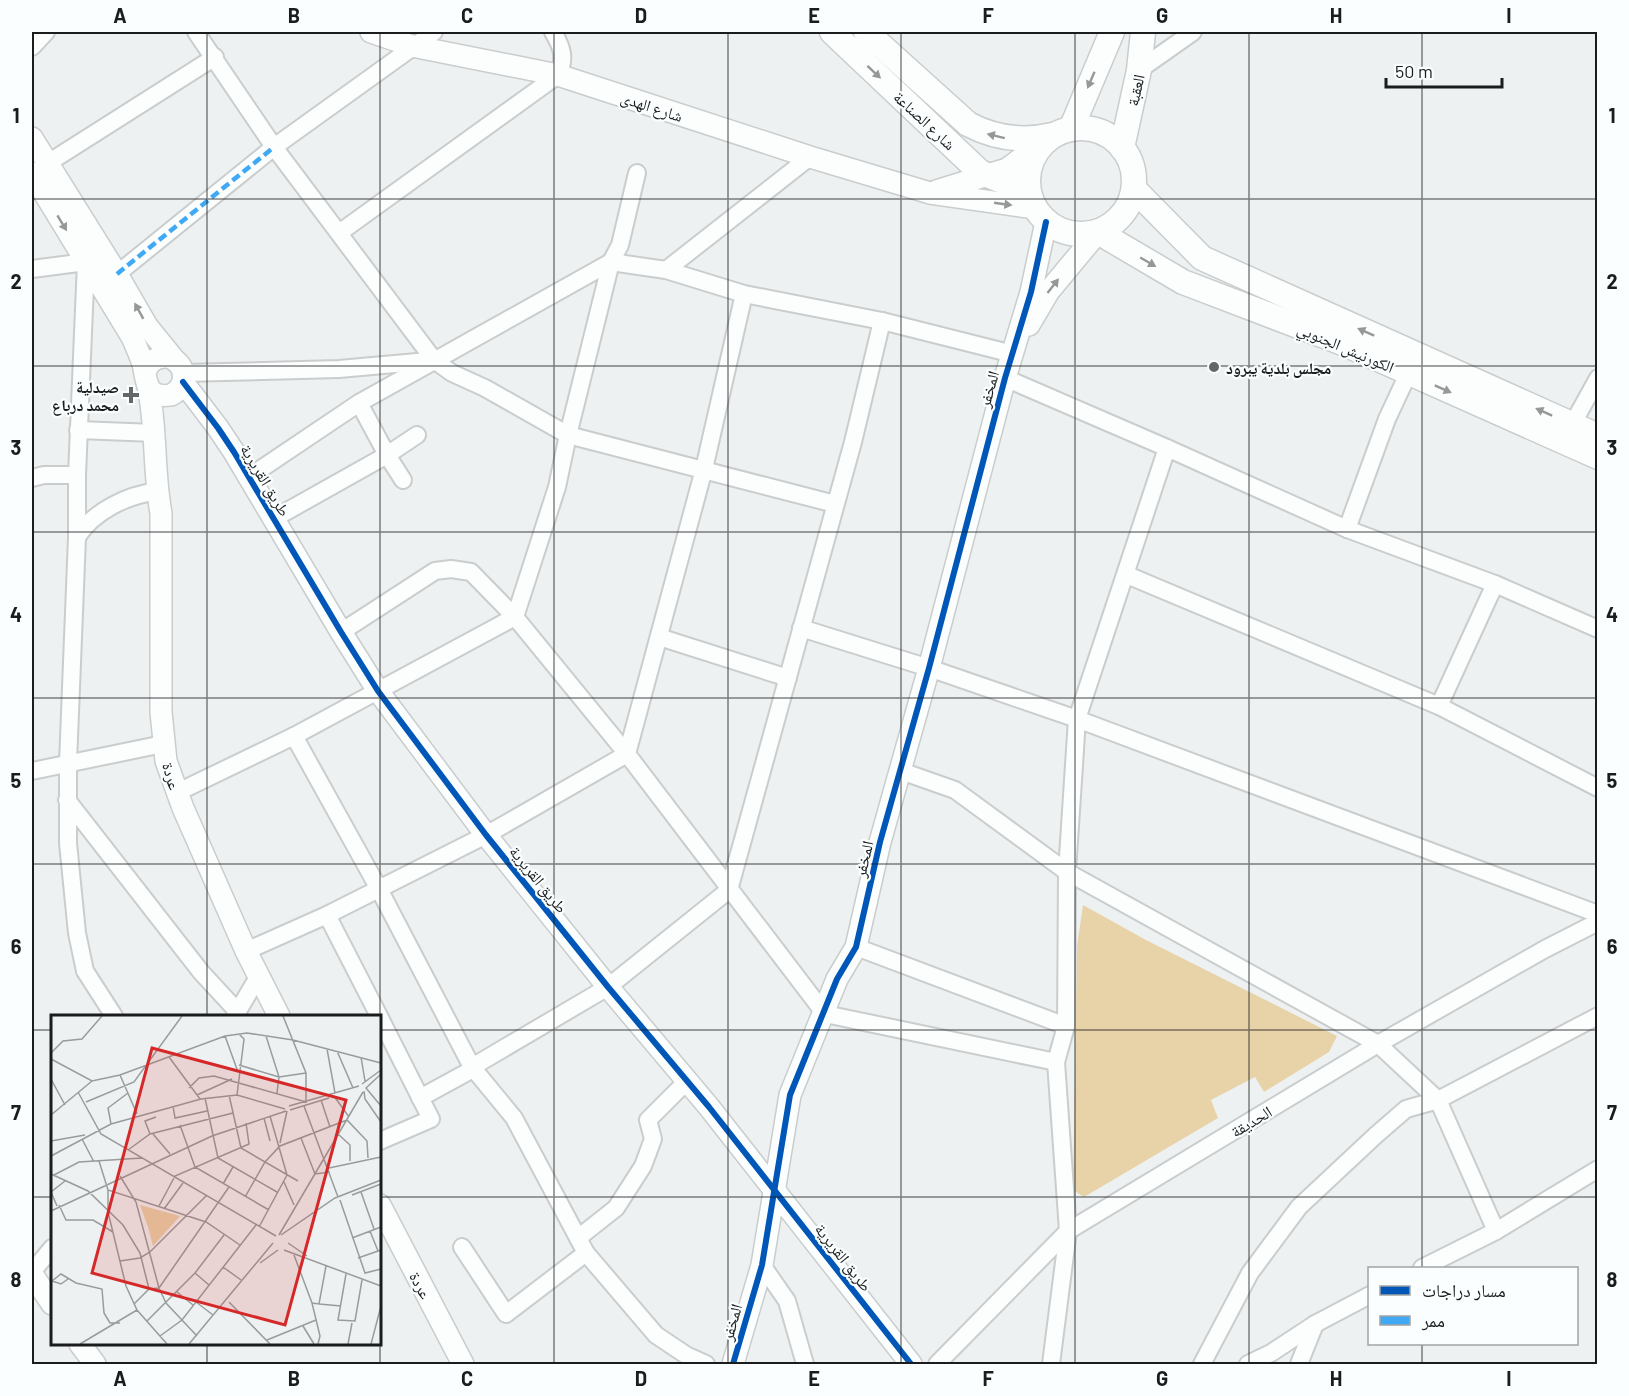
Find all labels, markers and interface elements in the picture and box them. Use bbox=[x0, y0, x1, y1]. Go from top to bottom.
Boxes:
text: A bbox=[113, 3, 127, 27]
text: B bbox=[288, 3, 300, 27]
text: C bbox=[461, 3, 473, 27]
text: D bbox=[635, 3, 647, 27]
text: E bbox=[808, 3, 820, 27]
text: F bbox=[982, 3, 994, 27]
text: G bbox=[1156, 3, 1168, 27]
text: H bbox=[1330, 3, 1342, 27]
text: I bbox=[1506, 3, 1512, 27]
scale bar bbox=[1386, 51, 1502, 89]
text: 50 m bbox=[1395, 60, 1433, 82]
one-way arrow bbox=[867, 65, 882, 79]
one-way arrow bbox=[1086, 71, 1096, 89]
street label: العقبة bbox=[1122, 72, 1148, 108]
street label: شارع الهدى bbox=[618, 87, 686, 127]
street label: شارع الصناعة bbox=[889, 87, 960, 155]
text: 1 bbox=[12, 103, 20, 127]
text: 1 bbox=[1608, 103, 1616, 127]
one-way arrow bbox=[987, 130, 1005, 140]
one-way arrow bbox=[993, 199, 1012, 208]
one-way arrow bbox=[57, 215, 68, 231]
one-way arrow bbox=[1140, 256, 1156, 267]
text: 2 bbox=[10, 269, 22, 293]
text: 2 bbox=[1606, 269, 1618, 293]
one-way arrow bbox=[1047, 278, 1060, 294]
one-way arrow bbox=[134, 303, 144, 320]
street label: الكورنيش الجنوبي bbox=[1293, 318, 1397, 380]
one-way arrow bbox=[1357, 327, 1375, 337]
place label: مجلس بلدية يبرود bbox=[1226, 358, 1331, 378]
marker: مجلس بلدية يبرود bbox=[1207, 360, 1221, 374]
street label: المخفر bbox=[973, 369, 1003, 411]
place label: صيدلية محمد درباع bbox=[52, 377, 119, 416]
one-way arrow bbox=[1434, 384, 1451, 393]
marker: صيدلية محمد درباع bbox=[124, 388, 138, 402]
one-way arrow bbox=[1535, 407, 1553, 417]
text: 3 bbox=[11, 435, 21, 459]
text: 3 bbox=[1607, 435, 1617, 459]
street label: طريق القريرية bbox=[235, 441, 295, 520]
text: 4 bbox=[10, 602, 22, 626]
text: 4 bbox=[1606, 602, 1618, 626]
street label: عردة bbox=[158, 760, 185, 792]
text: 5 bbox=[11, 768, 22, 792]
text: 5 bbox=[1607, 768, 1618, 792]
street label: المخفر bbox=[849, 839, 877, 880]
street label: طريق القريرية bbox=[505, 842, 572, 918]
text: 6 bbox=[11, 934, 22, 958]
text: 6 bbox=[1607, 934, 1618, 958]
inset map bbox=[51, 1015, 381, 1345]
text: 7 bbox=[11, 1100, 21, 1124]
text: 7 bbox=[1607, 1100, 1617, 1124]
street label: الحديقة bbox=[1227, 1101, 1275, 1141]
street label: طريق القريرية bbox=[810, 1219, 876, 1296]
text: 8 bbox=[11, 1267, 22, 1291]
legend bbox=[1368, 1267, 1578, 1345]
text: 8 bbox=[1607, 1267, 1618, 1291]
street label: عردة bbox=[405, 1268, 436, 1302]
text: مسار دراجات bbox=[1422, 1279, 1506, 1301]
street label: المخفر bbox=[716, 1302, 746, 1344]
text: ممر bbox=[1421, 1309, 1445, 1331]
text: A bbox=[113, 1366, 127, 1390]
text: B bbox=[288, 1366, 300, 1390]
text: C bbox=[461, 1366, 473, 1390]
text: D bbox=[635, 1366, 647, 1390]
text: E bbox=[808, 1366, 820, 1390]
text: F bbox=[982, 1366, 994, 1390]
text: G bbox=[1156, 1366, 1168, 1390]
text: H bbox=[1330, 1366, 1342, 1390]
text: I bbox=[1506, 1366, 1512, 1390]

